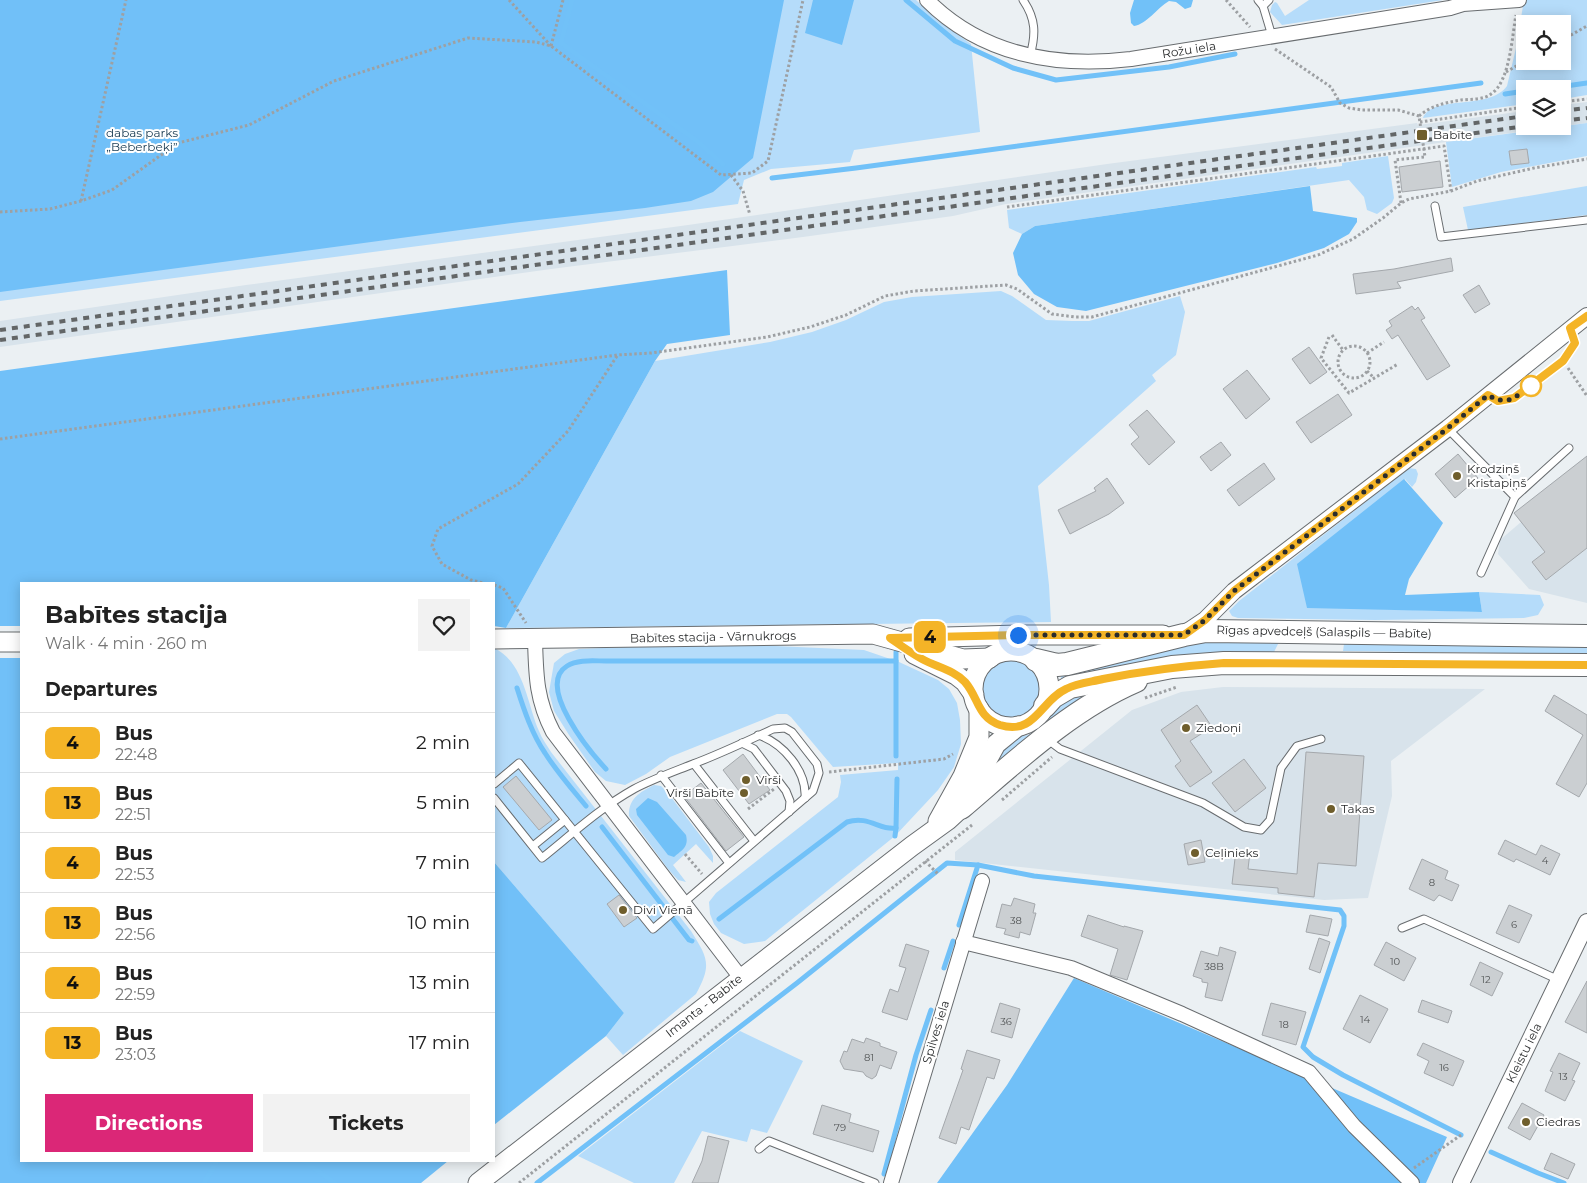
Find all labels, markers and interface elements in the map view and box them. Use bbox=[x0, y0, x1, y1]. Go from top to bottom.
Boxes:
map controls bbox=[1516, 15, 1571, 135]
button: locate bbox=[1516, 15, 1571, 70]
street label: Rožu iela bbox=[1161, 38, 1217, 61]
button: layers bbox=[1516, 80, 1571, 135]
park label: dabas parks „Beberbeķi” bbox=[106, 125, 178, 154]
place label: Babīte bbox=[1433, 127, 1472, 142]
marker: Babīte bbox=[1415, 128, 1429, 142]
unlabelled marker bbox=[1520, 375, 1542, 397]
place label: Krodziņš Kristapiņš bbox=[1467, 461, 1526, 490]
marker: Krodziņš Kristapiņš bbox=[1451, 470, 1463, 482]
button: heart bbox=[418, 599, 470, 651]
text: Babītes stacija bbox=[45, 600, 228, 629]
line badge: 4 bbox=[914, 621, 946, 653]
street label: Rīgas apvedceļš (Salaspils — Babīte) bbox=[1216, 622, 1432, 641]
your location bbox=[1006, 623, 1031, 648]
text: 4 bbox=[924, 626, 936, 648]
street label: Babītes stacija - Vārnukrogs bbox=[630, 628, 796, 645]
text: Walk · 4 min · 260 m bbox=[45, 634, 207, 653]
text: Departures bbox=[45, 678, 157, 701]
place label: Ziedoņi bbox=[1196, 720, 1241, 735]
text: Bus bbox=[115, 722, 153, 745]
marker: Ziedoņi bbox=[1180, 722, 1192, 734]
text: 2 min bbox=[416, 731, 470, 754]
text: 4 bbox=[66, 732, 79, 754]
text: 22:48 bbox=[115, 745, 158, 764]
place label: Virši bbox=[756, 772, 781, 787]
marker: Virši bbox=[740, 774, 752, 786]
text: Bus bbox=[115, 782, 153, 805]
place label: Virši Babīte bbox=[666, 785, 734, 800]
marker: Virši Babīte bbox=[738, 787, 750, 799]
text: 5 min bbox=[416, 791, 470, 814]
text: 13 bbox=[64, 792, 81, 814]
place label: Takas bbox=[1341, 801, 1375, 816]
marker: Takas bbox=[1325, 803, 1337, 815]
text: 22:51 bbox=[115, 805, 151, 824]
text: Bus bbox=[115, 842, 153, 865]
place label: Ceļinieks bbox=[1205, 845, 1259, 860]
marker: Ceļinieks bbox=[1189, 847, 1201, 859]
text: 7 min bbox=[416, 851, 470, 874]
text: 4 bbox=[66, 852, 79, 874]
house number: 4 bbox=[1542, 854, 1549, 867]
text: 22:53 bbox=[115, 865, 155, 884]
house number: 8 bbox=[1429, 876, 1435, 889]
text: Bus bbox=[115, 902, 153, 925]
place label: Divi Vienā bbox=[633, 902, 693, 917]
marker: Divi Vienā bbox=[617, 904, 629, 916]
text: 10 min bbox=[407, 911, 470, 934]
text: 13 bbox=[64, 912, 81, 934]
house number: 38 bbox=[1010, 914, 1022, 927]
house number: 6 bbox=[1511, 918, 1517, 931]
text: 22:56 bbox=[115, 925, 155, 944]
house number: 10 bbox=[1390, 955, 1400, 968]
house number: 38B bbox=[1204, 960, 1224, 973]
text: Bus bbox=[115, 962, 153, 985]
text: 13 min bbox=[409, 971, 470, 994]
street label: Imanta - Babīte bbox=[662, 971, 745, 1040]
text: 4 bbox=[66, 972, 79, 994]
house number: 12 bbox=[1481, 973, 1491, 986]
text: 22:59 bbox=[115, 985, 155, 1004]
street label: Spilves iela bbox=[919, 998, 952, 1065]
house number: 14 bbox=[1360, 1013, 1370, 1026]
house number: 36 bbox=[1000, 1015, 1012, 1028]
house number: 18 bbox=[1279, 1018, 1289, 1031]
street label: Kleistu iela bbox=[1503, 1020, 1545, 1085]
text: Bus bbox=[115, 1022, 153, 1045]
text: 17 min bbox=[409, 1031, 470, 1054]
text: 13 bbox=[64, 1032, 81, 1054]
text: 23:03 bbox=[115, 1045, 156, 1064]
house number: 81 bbox=[864, 1051, 874, 1064]
house number: 16 bbox=[1439, 1061, 1449, 1074]
house number: 13 bbox=[1558, 1070, 1568, 1083]
button: Directions bbox=[45, 1094, 253, 1152]
button: Tickets bbox=[263, 1094, 470, 1152]
place label: Ciedras bbox=[1536, 1114, 1581, 1129]
marker: Ciedras bbox=[1520, 1116, 1532, 1128]
house number: 79 bbox=[834, 1121, 846, 1134]

